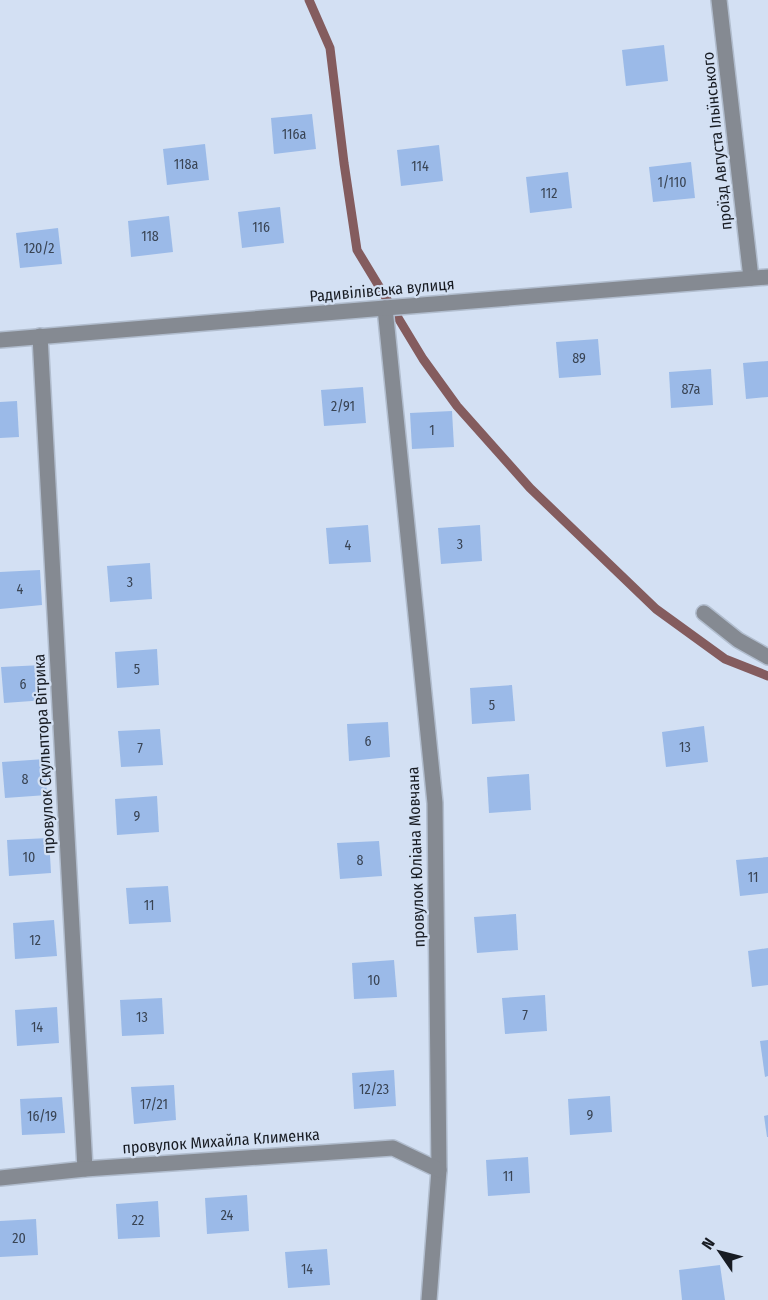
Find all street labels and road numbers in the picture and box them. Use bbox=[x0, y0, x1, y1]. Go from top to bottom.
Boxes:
street label: проїзд Августа Ільїнського bbox=[698, 51, 736, 231]
street label: Радивілівська вулиця bbox=[309, 274, 455, 306]
street label: провулок Скульптора Вітрика bbox=[29, 653, 59, 855]
street label: провулок Юліана Мовчана bbox=[403, 766, 429, 948]
street label: провулок Михайла Клименка bbox=[122, 1125, 320, 1157]

